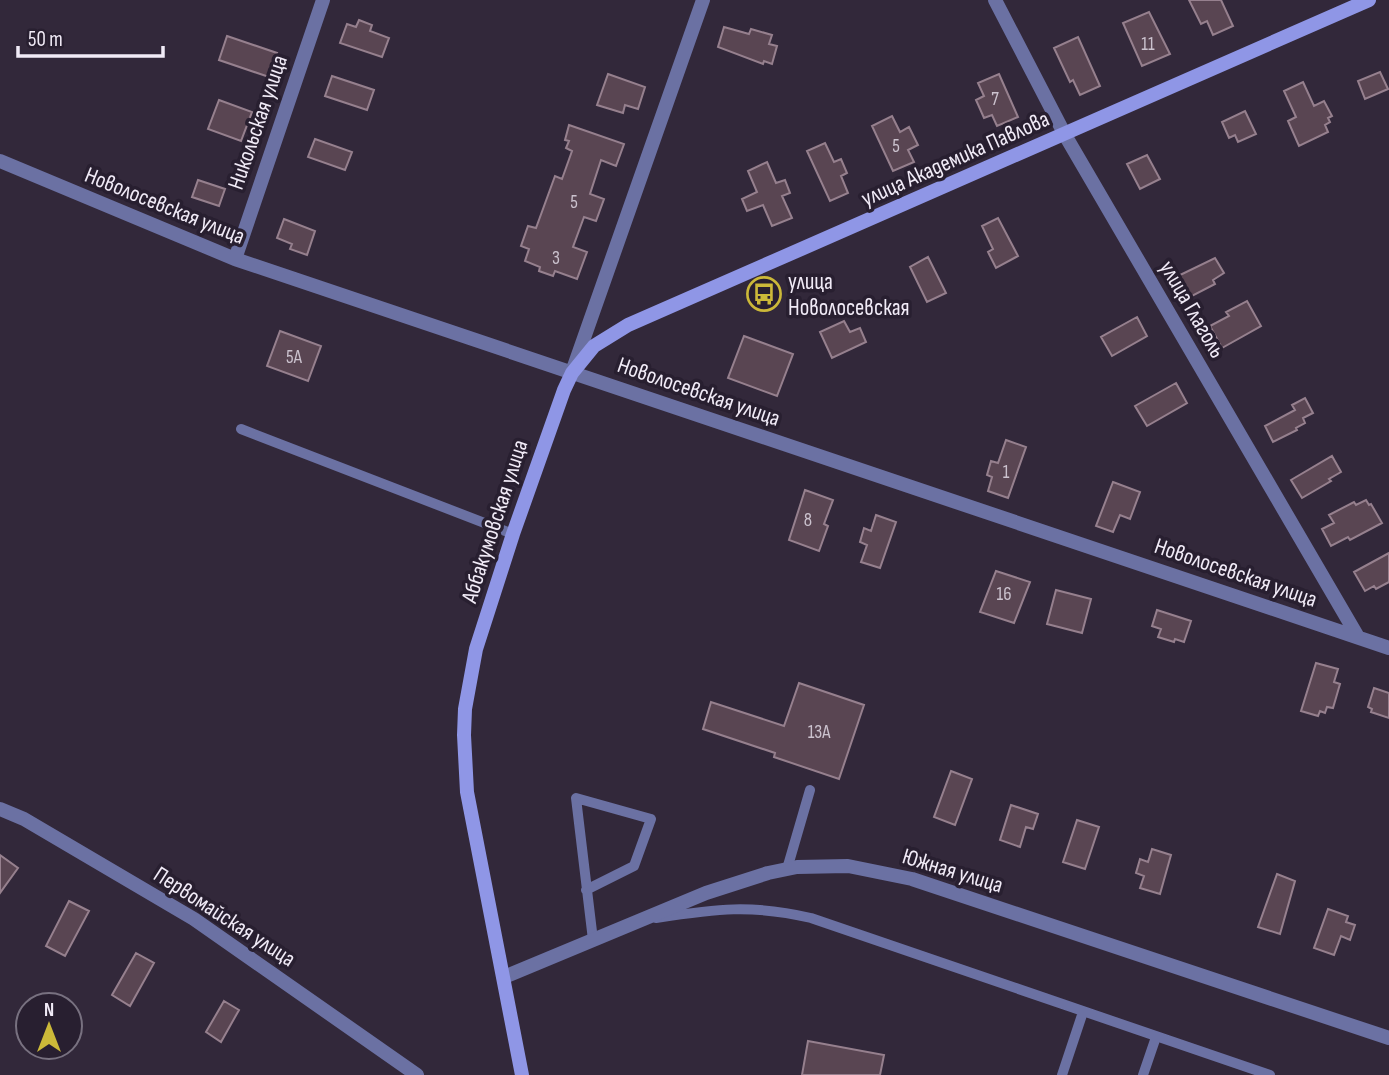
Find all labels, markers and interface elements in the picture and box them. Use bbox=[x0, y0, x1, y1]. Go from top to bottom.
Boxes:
scale bar bbox=[18, 14, 163, 58]
text: 50 m bbox=[28, 27, 63, 52]
house number: 11 bbox=[1141, 33, 1155, 56]
street label: Никольская улица bbox=[222, 51, 294, 193]
house number: 7 bbox=[991, 88, 999, 111]
street label: улица Академика Павлова bbox=[857, 105, 1054, 213]
house number: 5 bbox=[892, 135, 900, 158]
street label: Новолосевская улица bbox=[81, 161, 249, 251]
house number: 5 bbox=[570, 191, 578, 214]
house number: 3 bbox=[552, 247, 560, 270]
street label: улица Глаголь bbox=[1153, 256, 1231, 363]
place label: улица Новолосевская bbox=[788, 268, 910, 322]
bus stop icon: улица Новолосевская bbox=[745, 275, 783, 313]
house number: 5А bbox=[286, 346, 303, 369]
street label: Новолосевская улица bbox=[614, 351, 784, 433]
street label: Аббакумовская улица bbox=[455, 436, 534, 607]
house number: 1 bbox=[1003, 461, 1010, 484]
house number: 8 bbox=[804, 509, 812, 532]
street label: Новолосевская улица bbox=[1151, 532, 1321, 614]
house number: 16 bbox=[997, 583, 1011, 606]
house number: 13А bbox=[808, 721, 831, 744]
street label: Южная улица bbox=[899, 842, 1006, 900]
street label: Первомайская улица bbox=[148, 861, 301, 973]
north arrow bbox=[14, 991, 84, 1061]
text: N bbox=[44, 999, 54, 1022]

